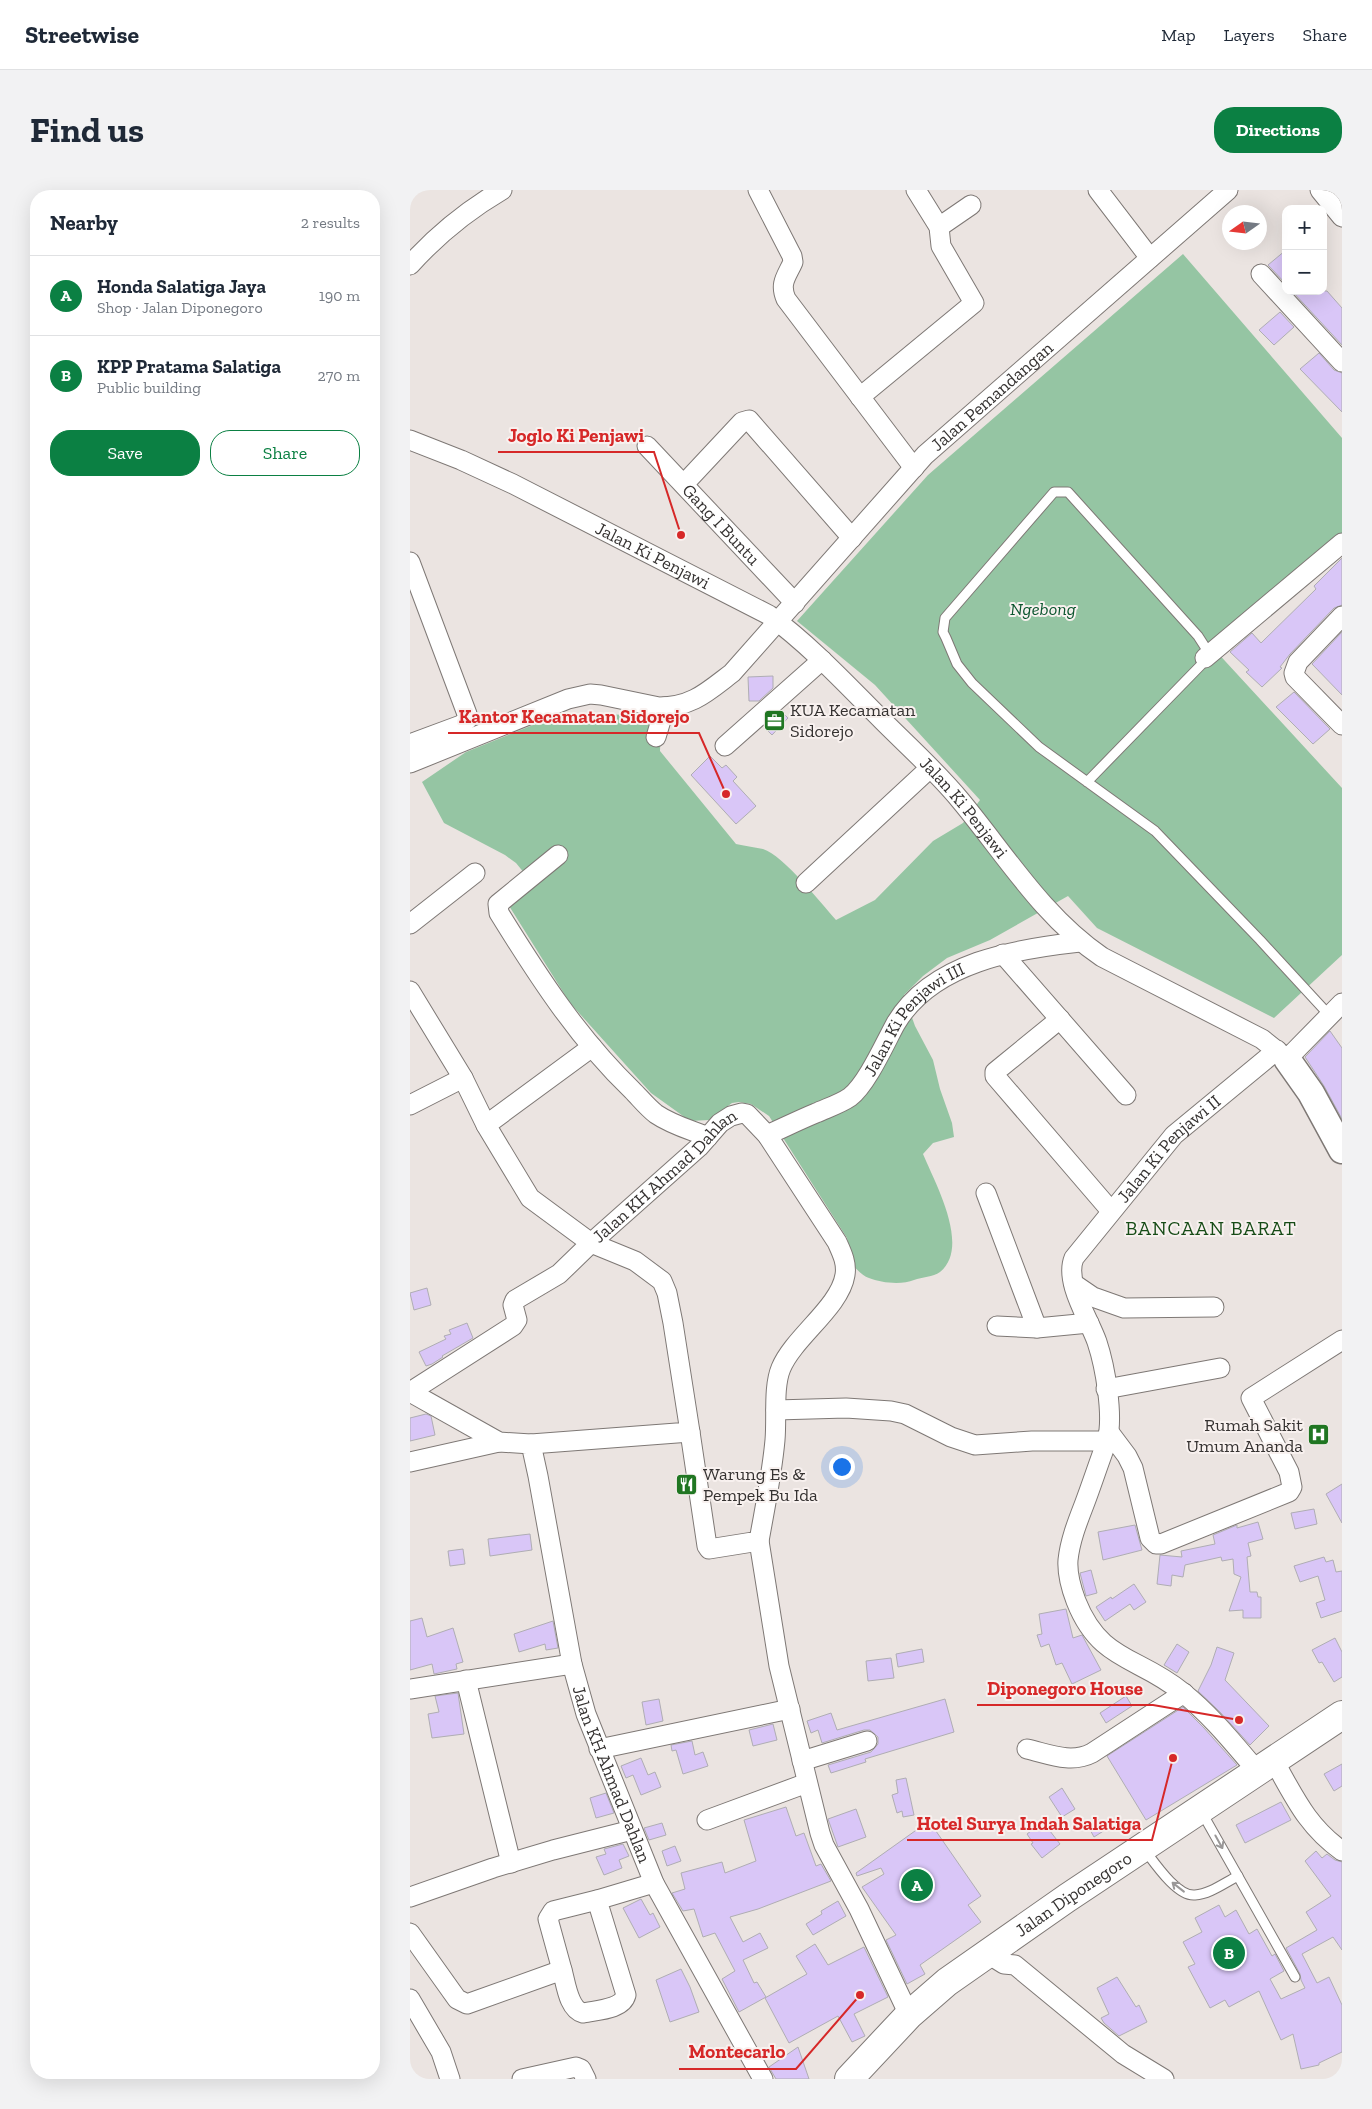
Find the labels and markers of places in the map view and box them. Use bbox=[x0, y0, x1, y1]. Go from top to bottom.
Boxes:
callout: Joglo Ki Penjawi bbox=[498, 418, 654, 452]
callout: Kantor Kecamatan Sidorejo bbox=[448, 699, 699, 733]
place label: KUA Kecamatan Sidorejo bbox=[790, 699, 916, 742]
office icon: KUA Kecamatan Sidorejo bbox=[762, 708, 786, 732]
place label: Rumah Sakit Umum Ananda bbox=[1186, 1414, 1303, 1457]
hospital icon: Rumah Sakit Umum Ananda bbox=[1307, 1423, 1331, 1447]
place label: Warung Es & Pempek Bu Ida bbox=[703, 1463, 818, 1506]
restaurant icon: Warung Es & Pempek Bu Ida bbox=[675, 1472, 699, 1496]
callout: Diponegoro House bbox=[977, 1671, 1153, 1705]
callout: Hotel Surya Indah Salatiga bbox=[907, 1806, 1152, 1840]
pin: A bbox=[901, 1866, 933, 1904]
pin: B bbox=[1213, 1934, 1245, 1972]
callout: Montecarlo bbox=[679, 2035, 796, 2069]

